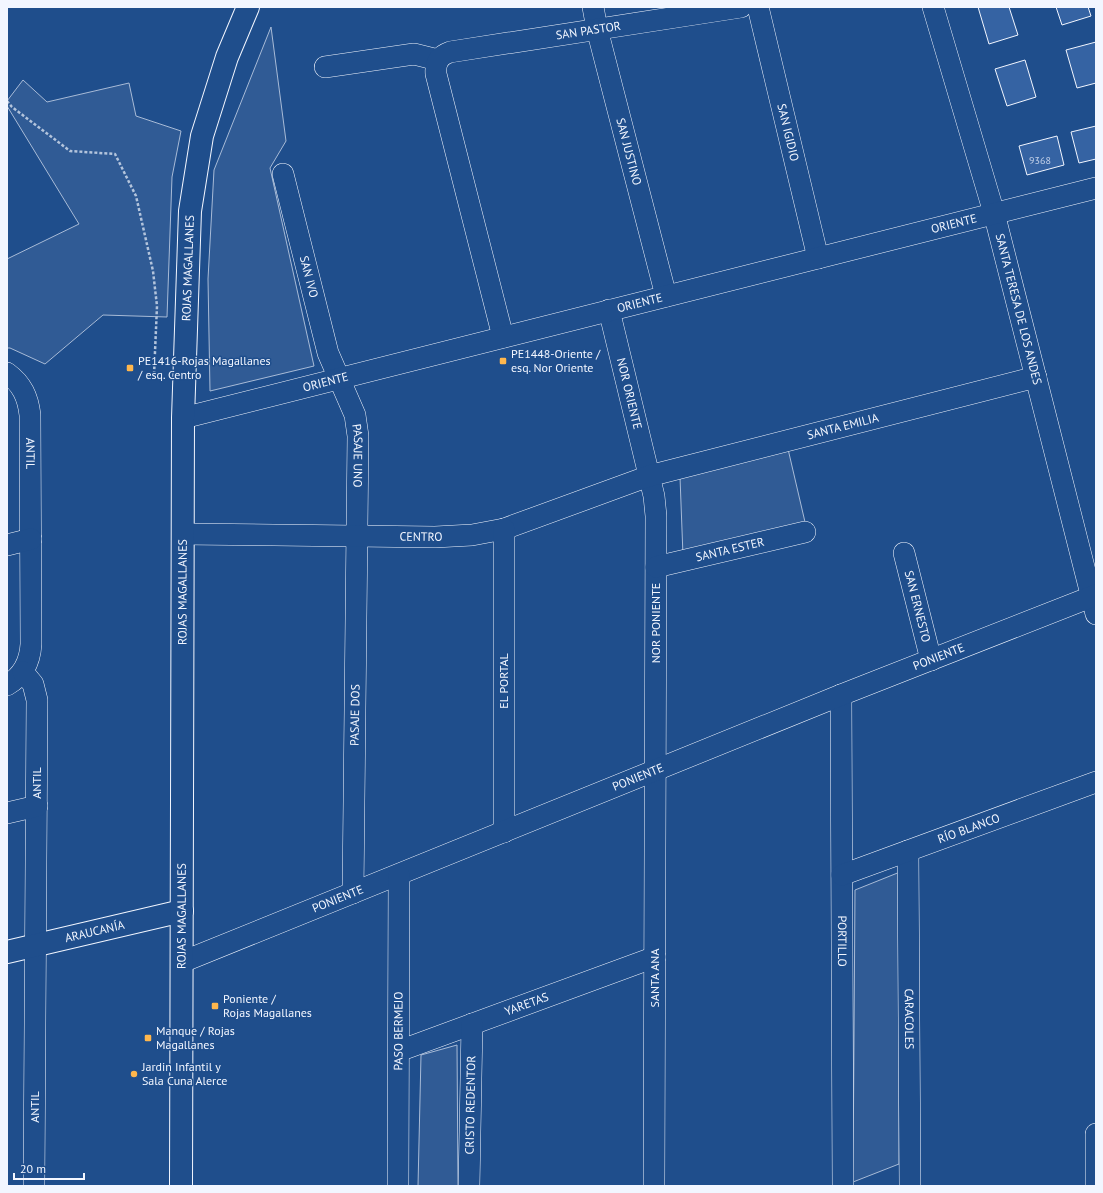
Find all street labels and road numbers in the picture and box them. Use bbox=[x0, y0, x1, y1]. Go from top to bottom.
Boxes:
street label: SAN PASTOR bbox=[555, 18, 622, 43]
street label: SAN IGIDIO bbox=[774, 102, 803, 163]
street label: SAN JUSTINO bbox=[613, 116, 645, 187]
street label: ORIENTE bbox=[929, 210, 978, 236]
street label: ROJAS MAGALLANES bbox=[178, 215, 197, 321]
street label: SANTA TERESA DE LOS ANDES bbox=[992, 232, 1045, 386]
street label: SAN IVO bbox=[297, 254, 322, 299]
street label: ORIENTE bbox=[615, 290, 664, 315]
street label: NOR ORIENTE bbox=[614, 356, 646, 431]
street label: ORIENTE bbox=[301, 369, 350, 395]
street label: SANTA EMILIA bbox=[805, 410, 880, 442]
street label: PASAJE UNO bbox=[349, 423, 366, 488]
street label: ANTIL bbox=[23, 438, 38, 469]
street label: CENTRO bbox=[399, 529, 443, 544]
street label: SANTA ESTER bbox=[694, 534, 766, 564]
street label: ROJAS MAGALLANES bbox=[174, 539, 190, 645]
street label: SAN ERNESTO bbox=[902, 569, 934, 644]
street label: NOR PONIENTE bbox=[648, 583, 663, 663]
street label: PONIENTE bbox=[911, 639, 966, 673]
street label: EL PORTAL bbox=[496, 653, 511, 709]
street label: PASAJE DOS bbox=[346, 684, 363, 746]
street label: PONIENTE bbox=[610, 760, 666, 794]
street label: ANTIL bbox=[29, 767, 44, 799]
street label: RÍO BLANCO bbox=[935, 810, 1002, 846]
street label: ROJAS MAGALLANES bbox=[174, 863, 189, 969]
street label: PONIENTE bbox=[310, 881, 365, 916]
street label: PORTILLO bbox=[835, 915, 850, 967]
street label: ARAUCANÍA bbox=[63, 917, 126, 945]
street label: SANTA ANA bbox=[647, 949, 662, 1007]
street label: CARACOLES bbox=[902, 988, 917, 1049]
street label: YARETAS bbox=[502, 989, 551, 1019]
street label: PASO BERMEJO bbox=[390, 991, 406, 1071]
street label: CRISTO REDENTOR bbox=[462, 1055, 478, 1155]
street label: ANTIL bbox=[27, 1091, 42, 1123]

